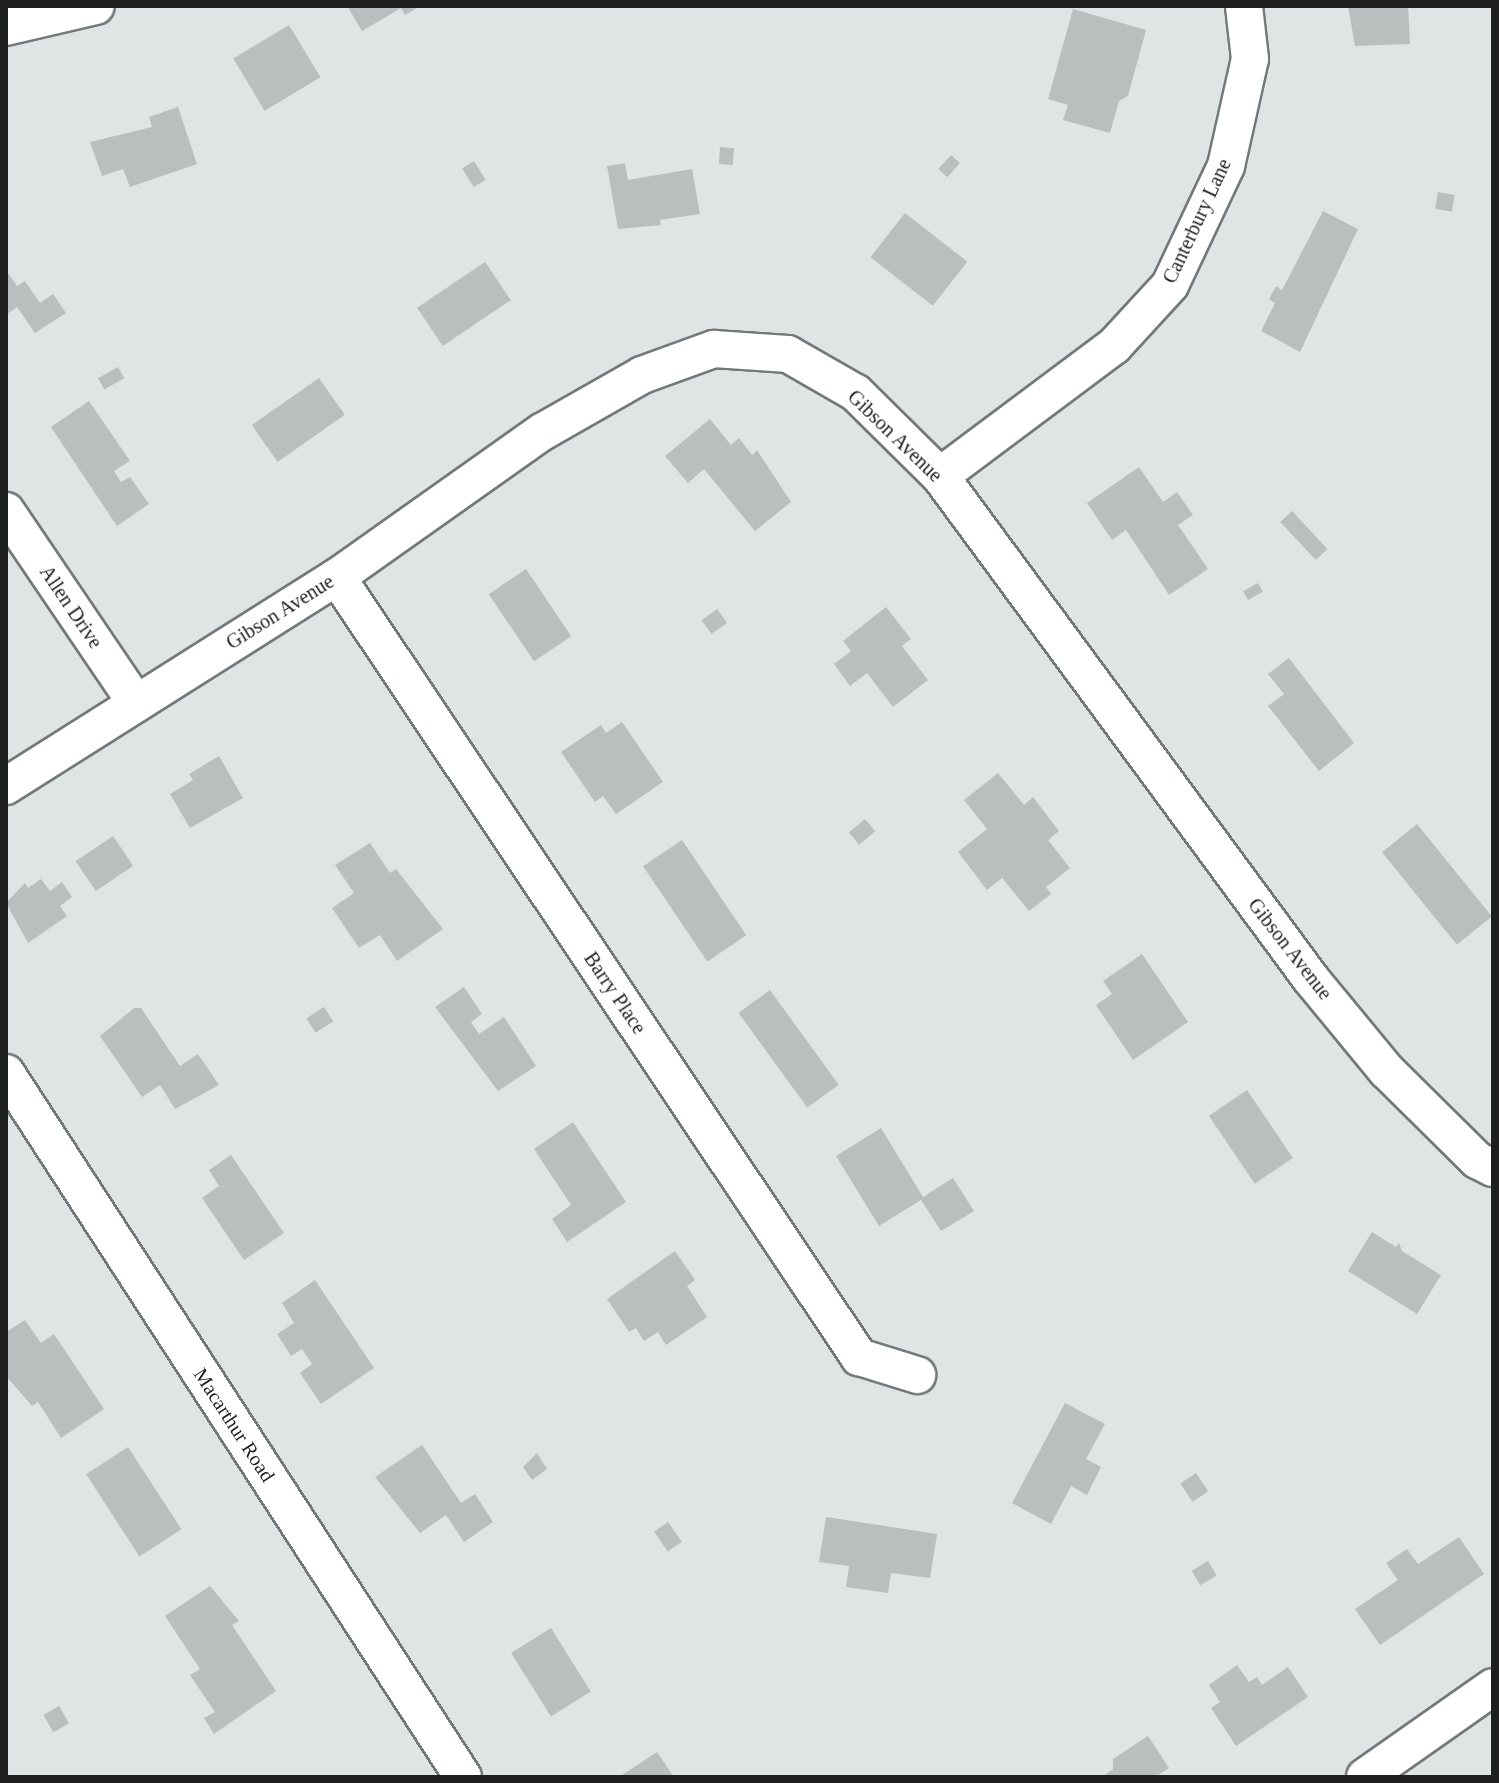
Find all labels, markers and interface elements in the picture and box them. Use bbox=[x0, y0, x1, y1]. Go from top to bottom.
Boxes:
street label: Canterbury Lane bbox=[1158, 155, 1236, 287]
street label: Gibson Avenue bbox=[842, 384, 948, 488]
street label: Allen Drive bbox=[34, 561, 108, 653]
street label: Gibson Avenue bbox=[221, 569, 339, 655]
street label: Gibson Avenue bbox=[1243, 893, 1337, 1005]
street label: Barry Place bbox=[579, 947, 651, 1039]
street label: Macarthur Road bbox=[188, 1364, 280, 1486]

